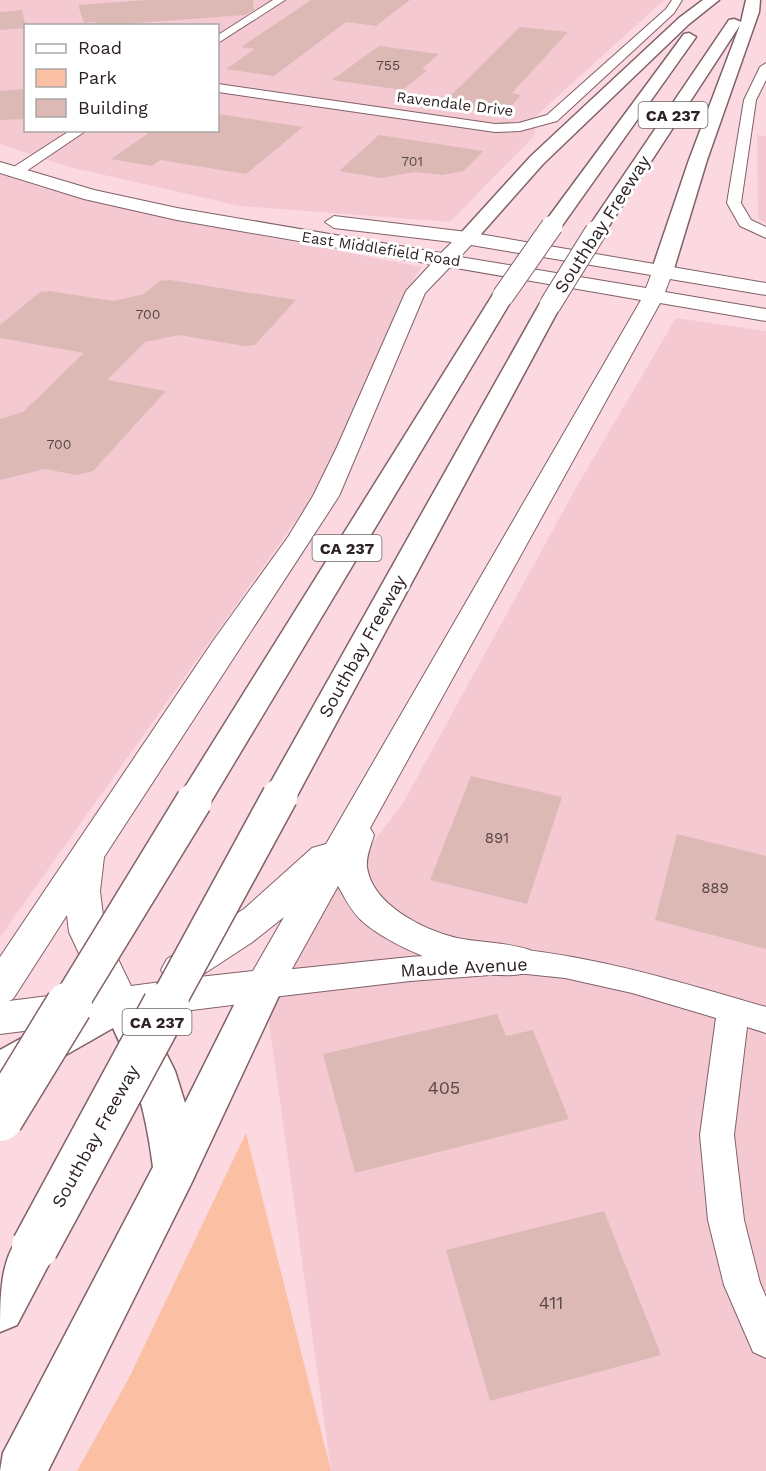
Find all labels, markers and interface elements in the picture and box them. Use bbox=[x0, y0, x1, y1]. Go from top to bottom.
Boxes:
legend bbox=[24, 24, 219, 132]
text: Road bbox=[78, 37, 122, 58]
house number: 755 bbox=[376, 57, 400, 73]
text: Park bbox=[78, 67, 117, 88]
street label: Ravendale Drive bbox=[396, 88, 514, 120]
text: Building bbox=[78, 97, 148, 118]
road number: CA 237 bbox=[638, 102, 708, 128]
street label: Southbay Freeway bbox=[550, 151, 655, 297]
house number: 701 bbox=[401, 153, 423, 169]
street label: East Middlefield Road bbox=[300, 228, 462, 270]
house number: 700 bbox=[136, 306, 161, 322]
house number: 700 bbox=[47, 436, 72, 452]
road number: CA 237 bbox=[312, 535, 382, 561]
street label: Southbay Freeway bbox=[314, 570, 410, 721]
house number: 891 bbox=[485, 829, 509, 847]
house number: 889 bbox=[701, 879, 729, 897]
street label: Maude Avenue bbox=[400, 953, 528, 981]
road number: CA 237 bbox=[122, 1009, 192, 1035]
street label: Southbay Freeway bbox=[47, 1060, 143, 1211]
house number: 405 bbox=[428, 1077, 460, 1098]
house number: 411 bbox=[539, 1292, 563, 1313]

